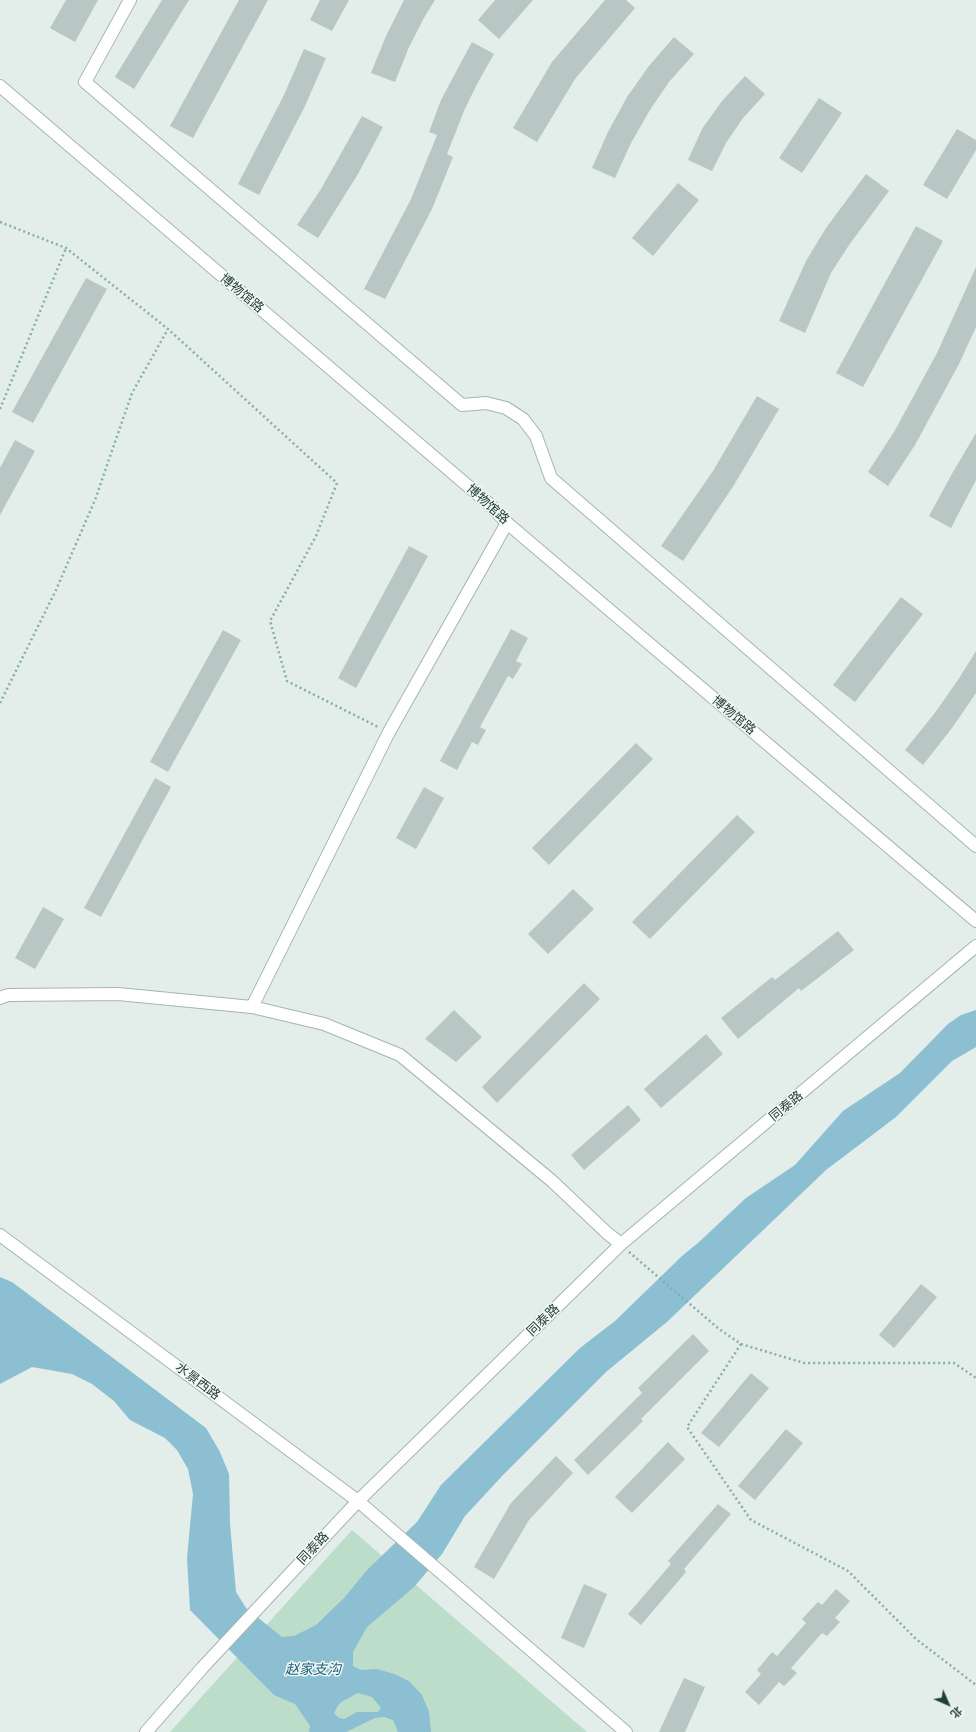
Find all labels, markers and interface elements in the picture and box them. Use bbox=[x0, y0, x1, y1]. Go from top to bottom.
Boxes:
street label: 博物馆路 bbox=[217, 270, 267, 316]
street label: 博物馆路 bbox=[463, 481, 513, 527]
street label: 博物馆路 bbox=[709, 692, 759, 738]
street label: 同泰路 bbox=[766, 1087, 806, 1125]
street label: 同泰路 bbox=[524, 1301, 562, 1339]
street label: 水景西路 bbox=[173, 1359, 223, 1403]
street label: 同泰路 bbox=[294, 1528, 332, 1568]
water label: 赵家支沟 bbox=[285, 1661, 341, 1677]
north arrow bbox=[928, 1684, 968, 1724]
text: 北 bbox=[948, 1704, 965, 1721]

